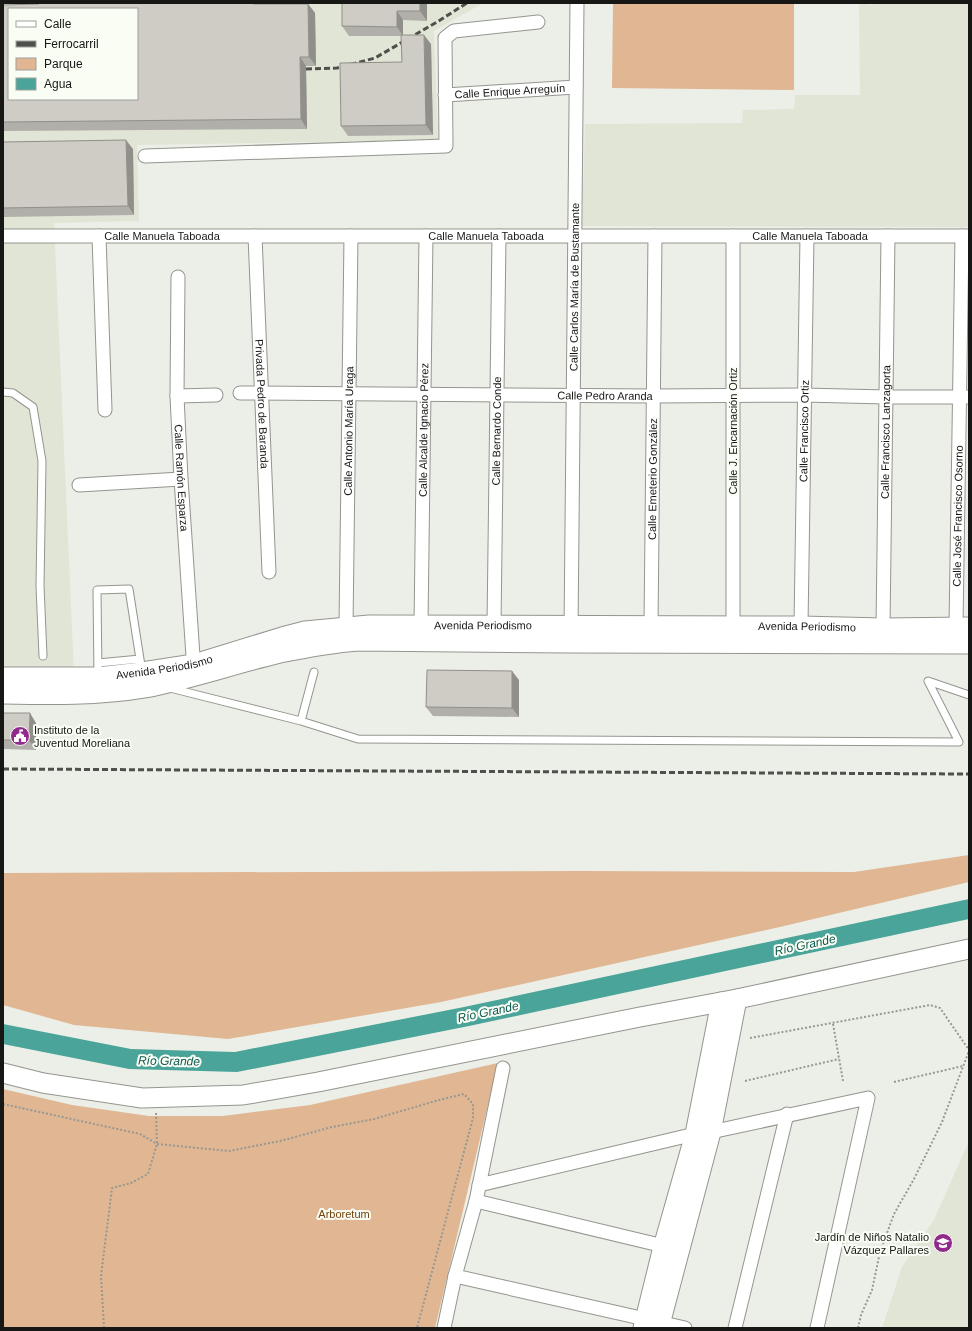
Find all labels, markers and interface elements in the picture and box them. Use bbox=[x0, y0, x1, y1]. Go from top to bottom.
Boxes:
legend bbox=[8, 8, 138, 100]
text: Calle bbox=[44, 17, 72, 31]
text: Ferrocarril bbox=[44, 37, 99, 51]
text: Parque bbox=[44, 57, 83, 71]
text: Agua bbox=[44, 77, 72, 91]
street label: Calle Enrique Arreguín bbox=[454, 82, 566, 100]
street label: Calle Carlos María de Bustamante bbox=[567, 203, 581, 371]
street label: Calle Manuela Taboada bbox=[104, 230, 221, 242]
street label: Calle Manuela Taboada bbox=[428, 230, 545, 242]
street label: Calle Manuela Taboada bbox=[752, 230, 869, 242]
street label: Privada Pedro de Baranda bbox=[253, 339, 271, 470]
street label: Calle Alcalde Ignacio Pérez bbox=[417, 363, 430, 497]
street label: Calle Francisco Lanzagorta bbox=[879, 364, 892, 499]
street label: Calle Antonio María Uraga bbox=[342, 365, 355, 496]
street label: Calle J. Encarnación Ortiz bbox=[727, 367, 739, 495]
street label: Calle Bernardo Conde bbox=[490, 376, 503, 486]
street label: Calle Francisco Ortiz bbox=[797, 380, 811, 482]
street label: Calle Pedro Aranda bbox=[557, 389, 654, 402]
street label: Calle Emeterio González bbox=[646, 418, 659, 540]
street label: Calle Ramón Esparza bbox=[172, 424, 191, 533]
street label: Calle José Francisco Osorno bbox=[951, 445, 965, 587]
street label: Avenida Periodismo bbox=[434, 619, 532, 631]
street label: Avenida Periodismo bbox=[758, 620, 856, 633]
street label: Avenida Periodismo bbox=[115, 653, 214, 681]
place label: Instituto de la Juventud Moreliana bbox=[34, 724, 131, 749]
public building icon: Instituto de la Juventud Moreliana bbox=[9, 725, 31, 747]
water label: Río Grande bbox=[773, 932, 837, 958]
water label: Río Grande bbox=[456, 999, 520, 1025]
water label: Río Grande bbox=[138, 1053, 200, 1069]
park label: Arboretum bbox=[318, 1208, 370, 1220]
place label: Jardín de Niños Natalio Vázquez Pallares bbox=[815, 1231, 929, 1256]
school or university icon: Jardín de Niños Natalio Vázquez Pallares bbox=[932, 1232, 954, 1254]

